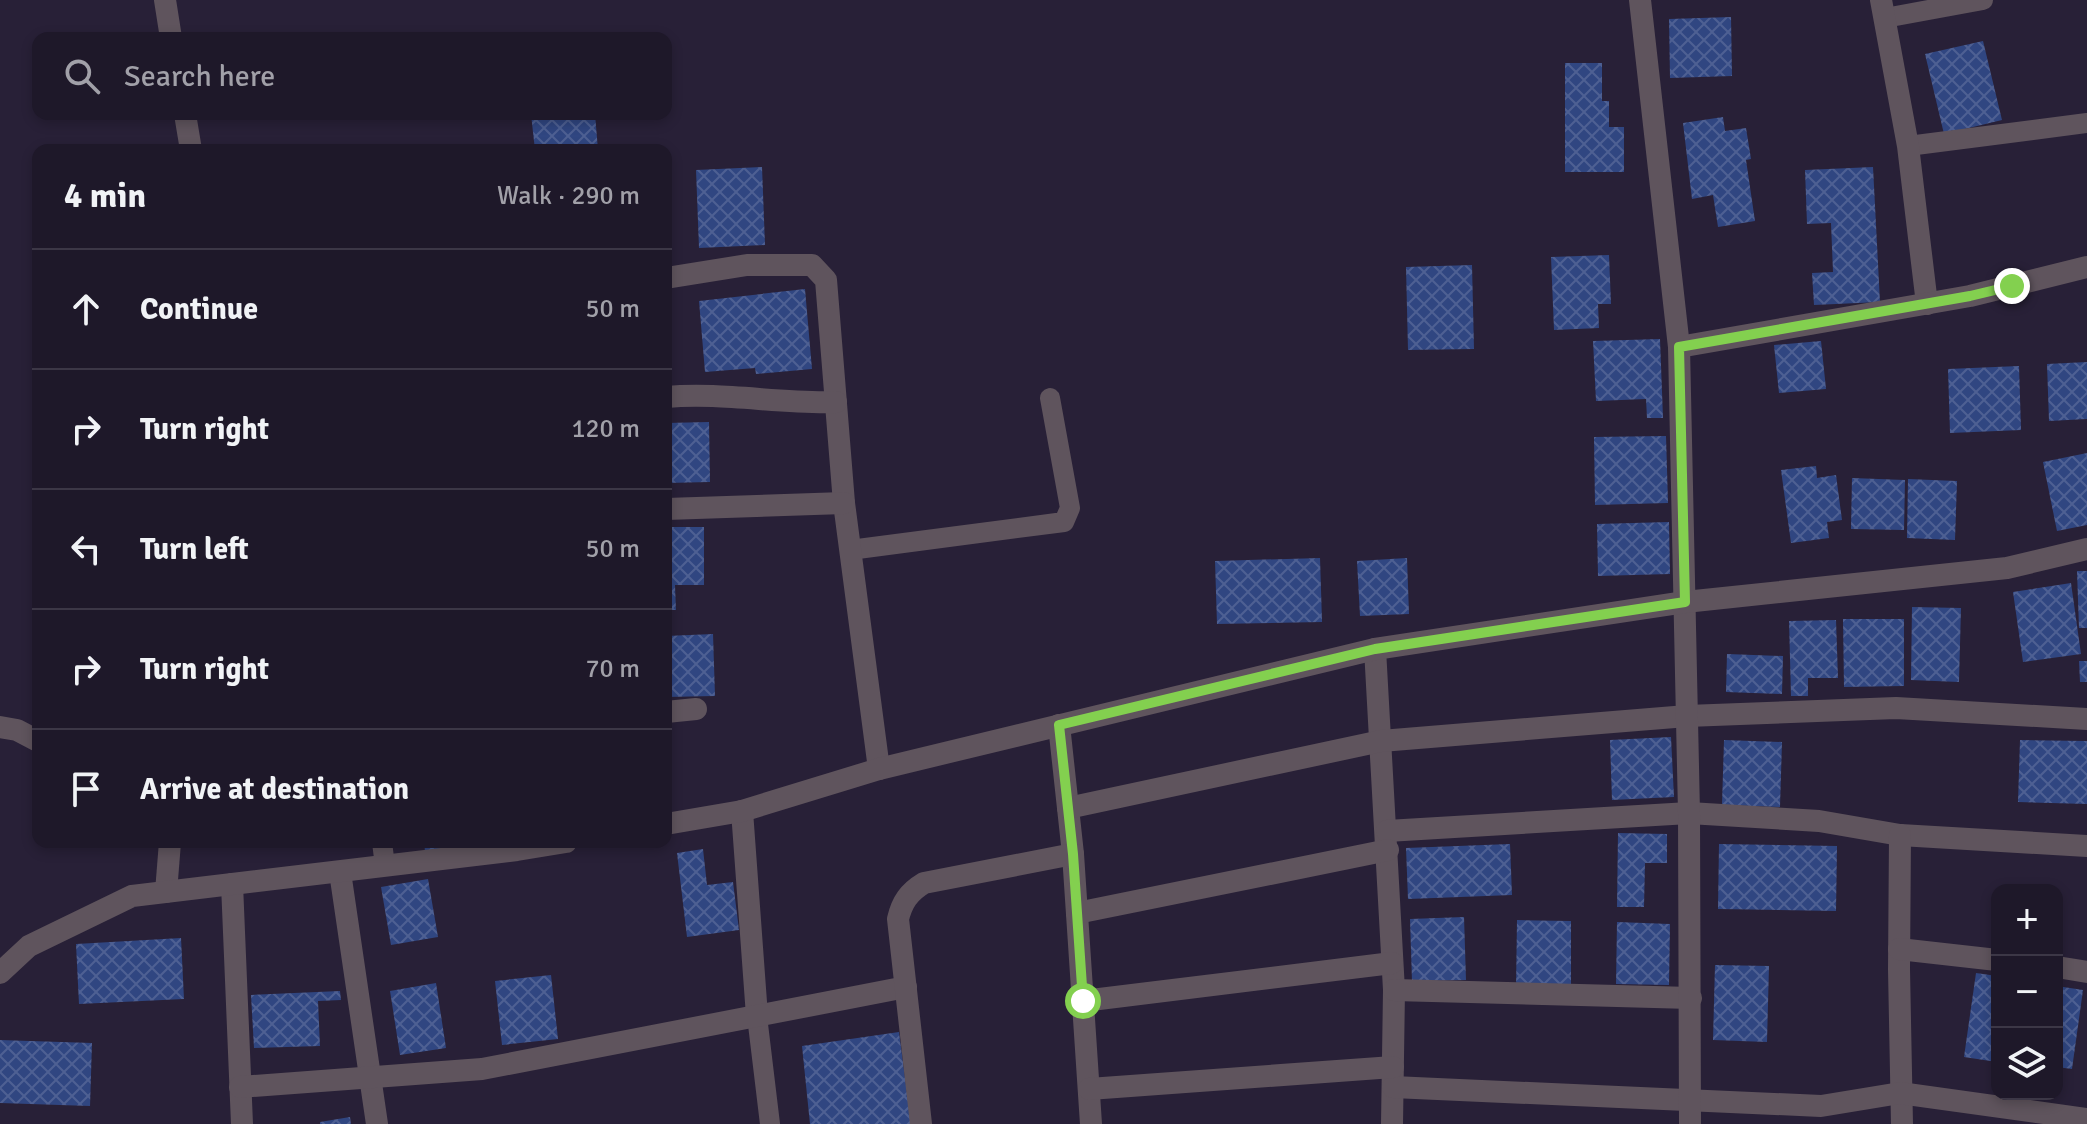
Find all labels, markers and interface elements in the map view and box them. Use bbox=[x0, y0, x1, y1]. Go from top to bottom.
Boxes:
search box bbox=[32, 32, 672, 120]
icon: search bbox=[60, 54, 104, 98]
text: Search here bbox=[124, 58, 275, 95]
text: 4 min bbox=[64, 175, 146, 217]
text: Walk · 290 m bbox=[497, 180, 640, 212]
route end bbox=[1994, 268, 2030, 304]
icon: ahead bbox=[64, 287, 108, 331]
text: Continue bbox=[140, 291, 258, 328]
text: 50 m bbox=[585, 293, 640, 325]
icon: right bbox=[64, 407, 108, 451]
text: Turn right bbox=[140, 411, 269, 448]
text: 120 m bbox=[571, 413, 640, 445]
icon: left bbox=[64, 527, 108, 571]
text: Turn left bbox=[140, 531, 249, 568]
text: 50 m bbox=[585, 533, 640, 565]
icon: right bbox=[64, 647, 108, 691]
text: Turn right bbox=[140, 651, 269, 688]
text: 70 m bbox=[585, 653, 640, 685]
icon: arrive bbox=[64, 767, 108, 811]
text: Arrive at destination bbox=[140, 771, 409, 808]
map controls bbox=[1991, 884, 2063, 1100]
button: + bbox=[1991, 884, 2063, 956]
button: − bbox=[1991, 956, 2063, 1028]
route start bbox=[1065, 983, 1101, 1019]
button: layers bbox=[1991, 1028, 2063, 1100]

